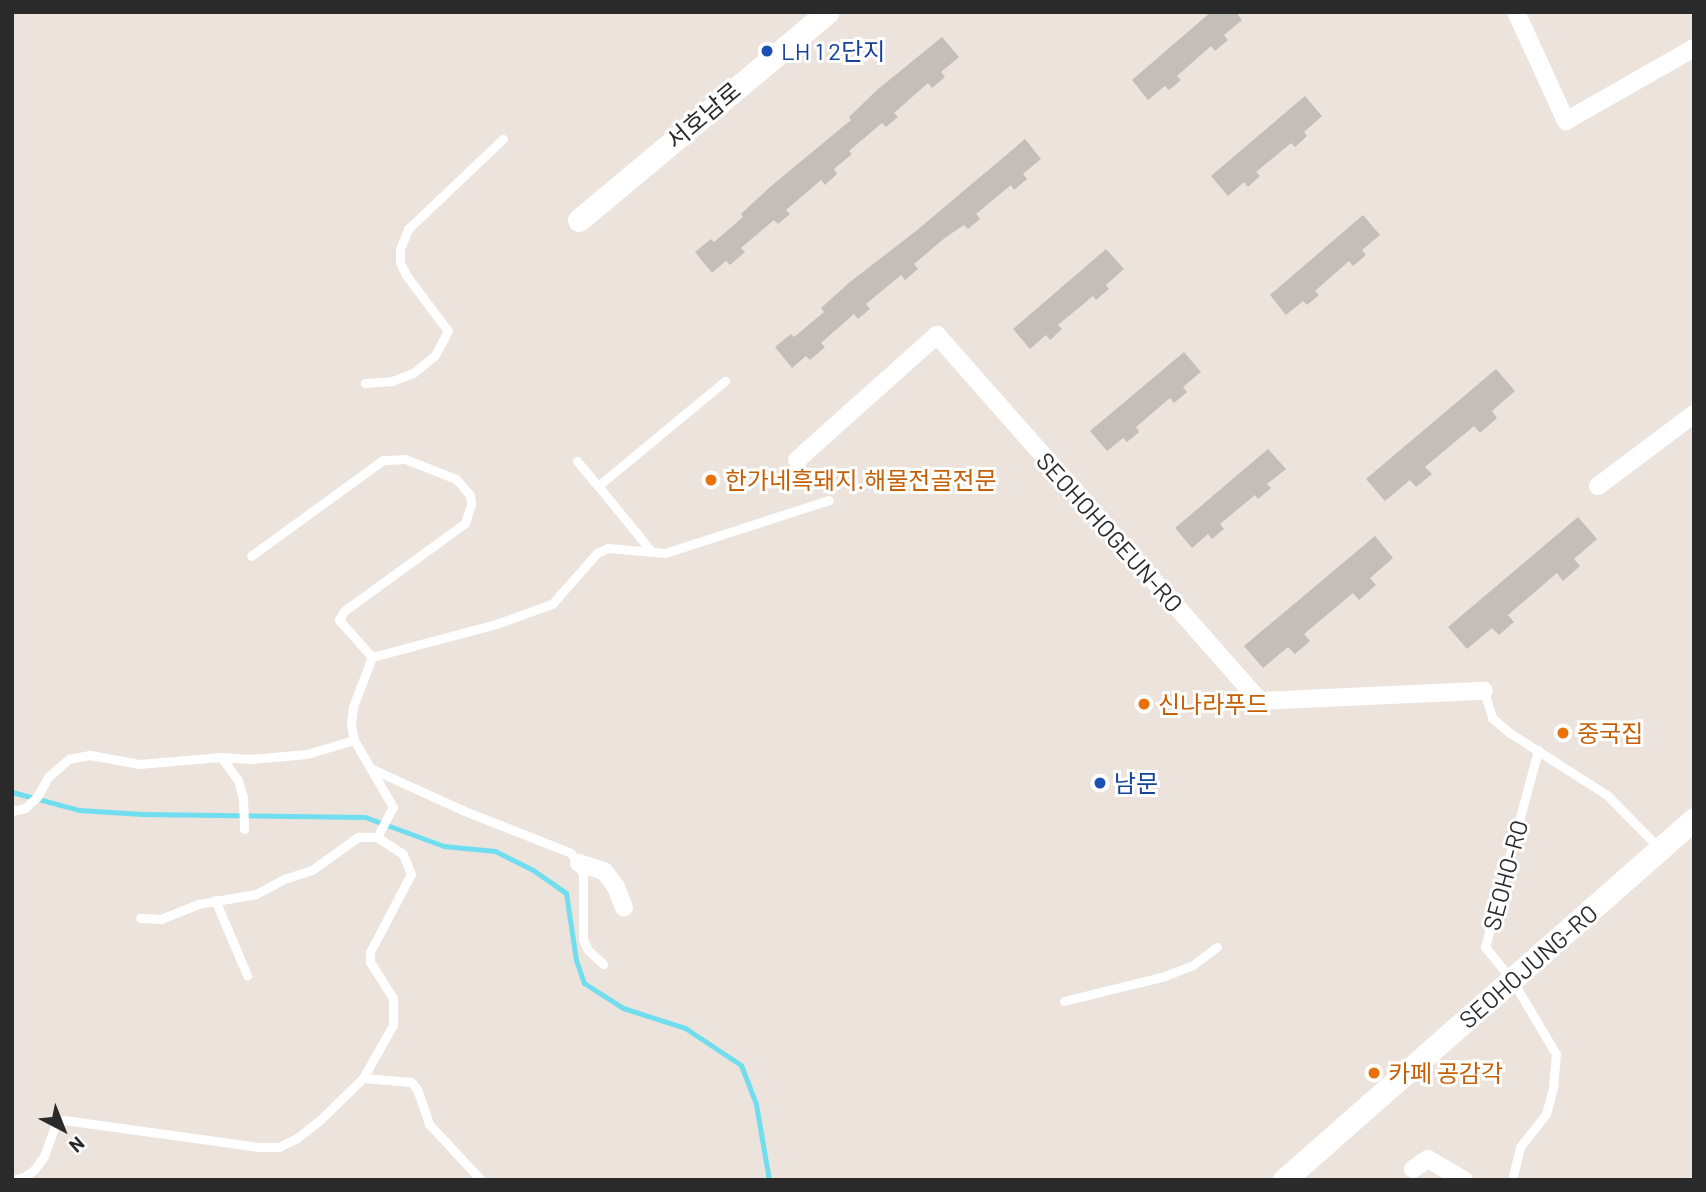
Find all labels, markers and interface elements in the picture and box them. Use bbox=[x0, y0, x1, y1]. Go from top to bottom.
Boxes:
place label: LH 1 2단지 bbox=[781, 37, 885, 65]
marker: LH 1 2단지 bbox=[759, 43, 775, 59]
street label: 서호남로 bbox=[660, 76, 746, 154]
street label: SEOHOHOGEUN-RO bbox=[1031, 446, 1189, 618]
place label: 한가네흑돼지.해물전골전문 bbox=[725, 466, 997, 494]
marker: 한가네흑돼지.해물전골전문 bbox=[703, 472, 719, 488]
place label: 신나라푸드 bbox=[1158, 690, 1268, 718]
marker: 신나라푸드 bbox=[1136, 696, 1152, 712]
place label: 중국집 bbox=[1577, 719, 1643, 747]
marker: 중국집 bbox=[1555, 725, 1571, 741]
place label: 남문 bbox=[1114, 769, 1158, 797]
marker: 남문 bbox=[1092, 775, 1108, 791]
street label: SEOHO-RO bbox=[1476, 817, 1534, 933]
street label: SEOHOJUNG-RO bbox=[1453, 898, 1603, 1034]
place label: 카페 공감각 bbox=[1388, 1059, 1503, 1087]
marker: 카페 공감각 bbox=[1366, 1065, 1382, 1081]
north arrow bbox=[28, 1094, 98, 1164]
text: N bbox=[65, 1132, 90, 1158]

